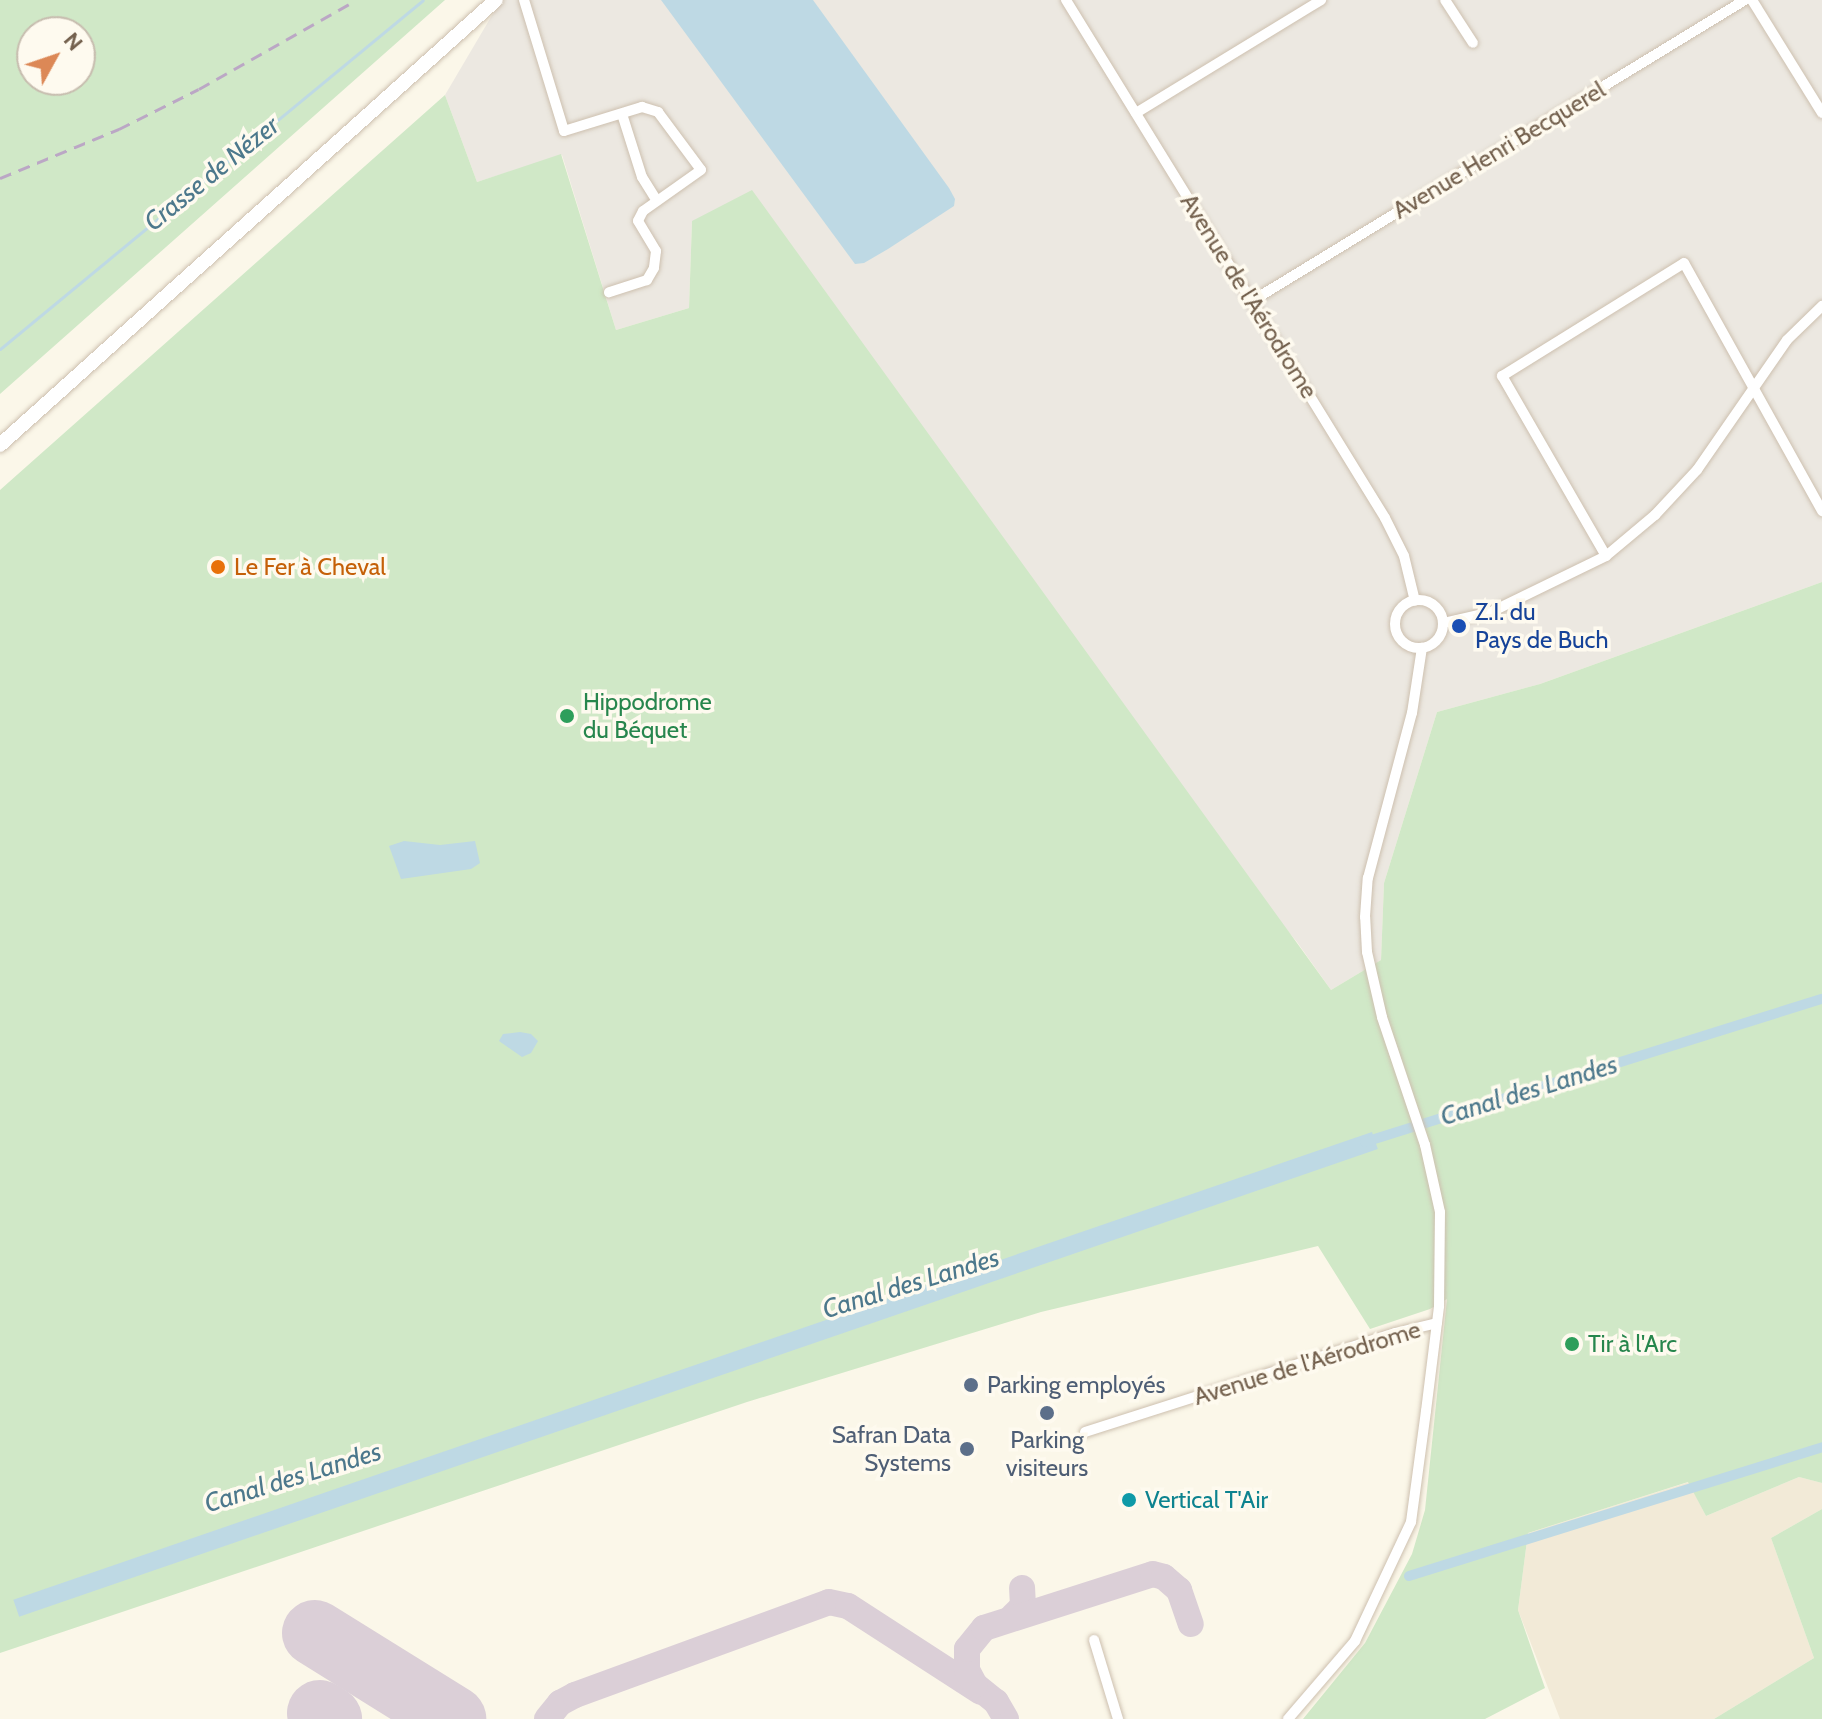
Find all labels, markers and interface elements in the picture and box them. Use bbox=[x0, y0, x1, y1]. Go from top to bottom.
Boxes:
north arrow bbox=[16, 16, 96, 96]
text: N bbox=[58, 27, 89, 56]
street label: Avenue Henri Becquerel bbox=[1388, 75, 1610, 225]
water label: Crasse de Nézer bbox=[138, 110, 286, 238]
street label: Avenue de l'Aérodrome bbox=[1174, 189, 1324, 403]
place label: Le Fer à Cheval bbox=[234, 553, 386, 581]
marker: Le Fer à Cheval bbox=[209, 558, 227, 576]
place label: Z.I. du Pays de Buch bbox=[1475, 598, 1608, 654]
marker: Z.I. du Pays de Buch bbox=[1450, 617, 1468, 635]
place label: Hippodrome du Béquet bbox=[583, 688, 712, 744]
marker: Hippodrome du Béquet bbox=[558, 707, 576, 725]
water label: Canal des Landes bbox=[1437, 1049, 1621, 1133]
water label: Canal des Landes bbox=[819, 1242, 1003, 1326]
street label: Avenue de l'Aérodrome bbox=[1190, 1315, 1424, 1411]
place label: Tir à l'Arc bbox=[1588, 1330, 1677, 1358]
marker: Tir à l'Arc bbox=[1563, 1335, 1581, 1353]
place label: Parking employés bbox=[987, 1371, 1165, 1399]
marker: Parking employés bbox=[962, 1376, 980, 1394]
marker: Parking visiteurs bbox=[1038, 1404, 1056, 1422]
place label: Safran Data Systems bbox=[832, 1421, 951, 1477]
place label: Parking visiteurs bbox=[1006, 1426, 1088, 1482]
water label: Canal des Landes bbox=[201, 1436, 385, 1520]
marker: Safran Data Systems bbox=[958, 1440, 976, 1458]
place label: Vertical T'Air bbox=[1145, 1486, 1268, 1514]
marker: Vertical T'Air bbox=[1120, 1491, 1138, 1509]

